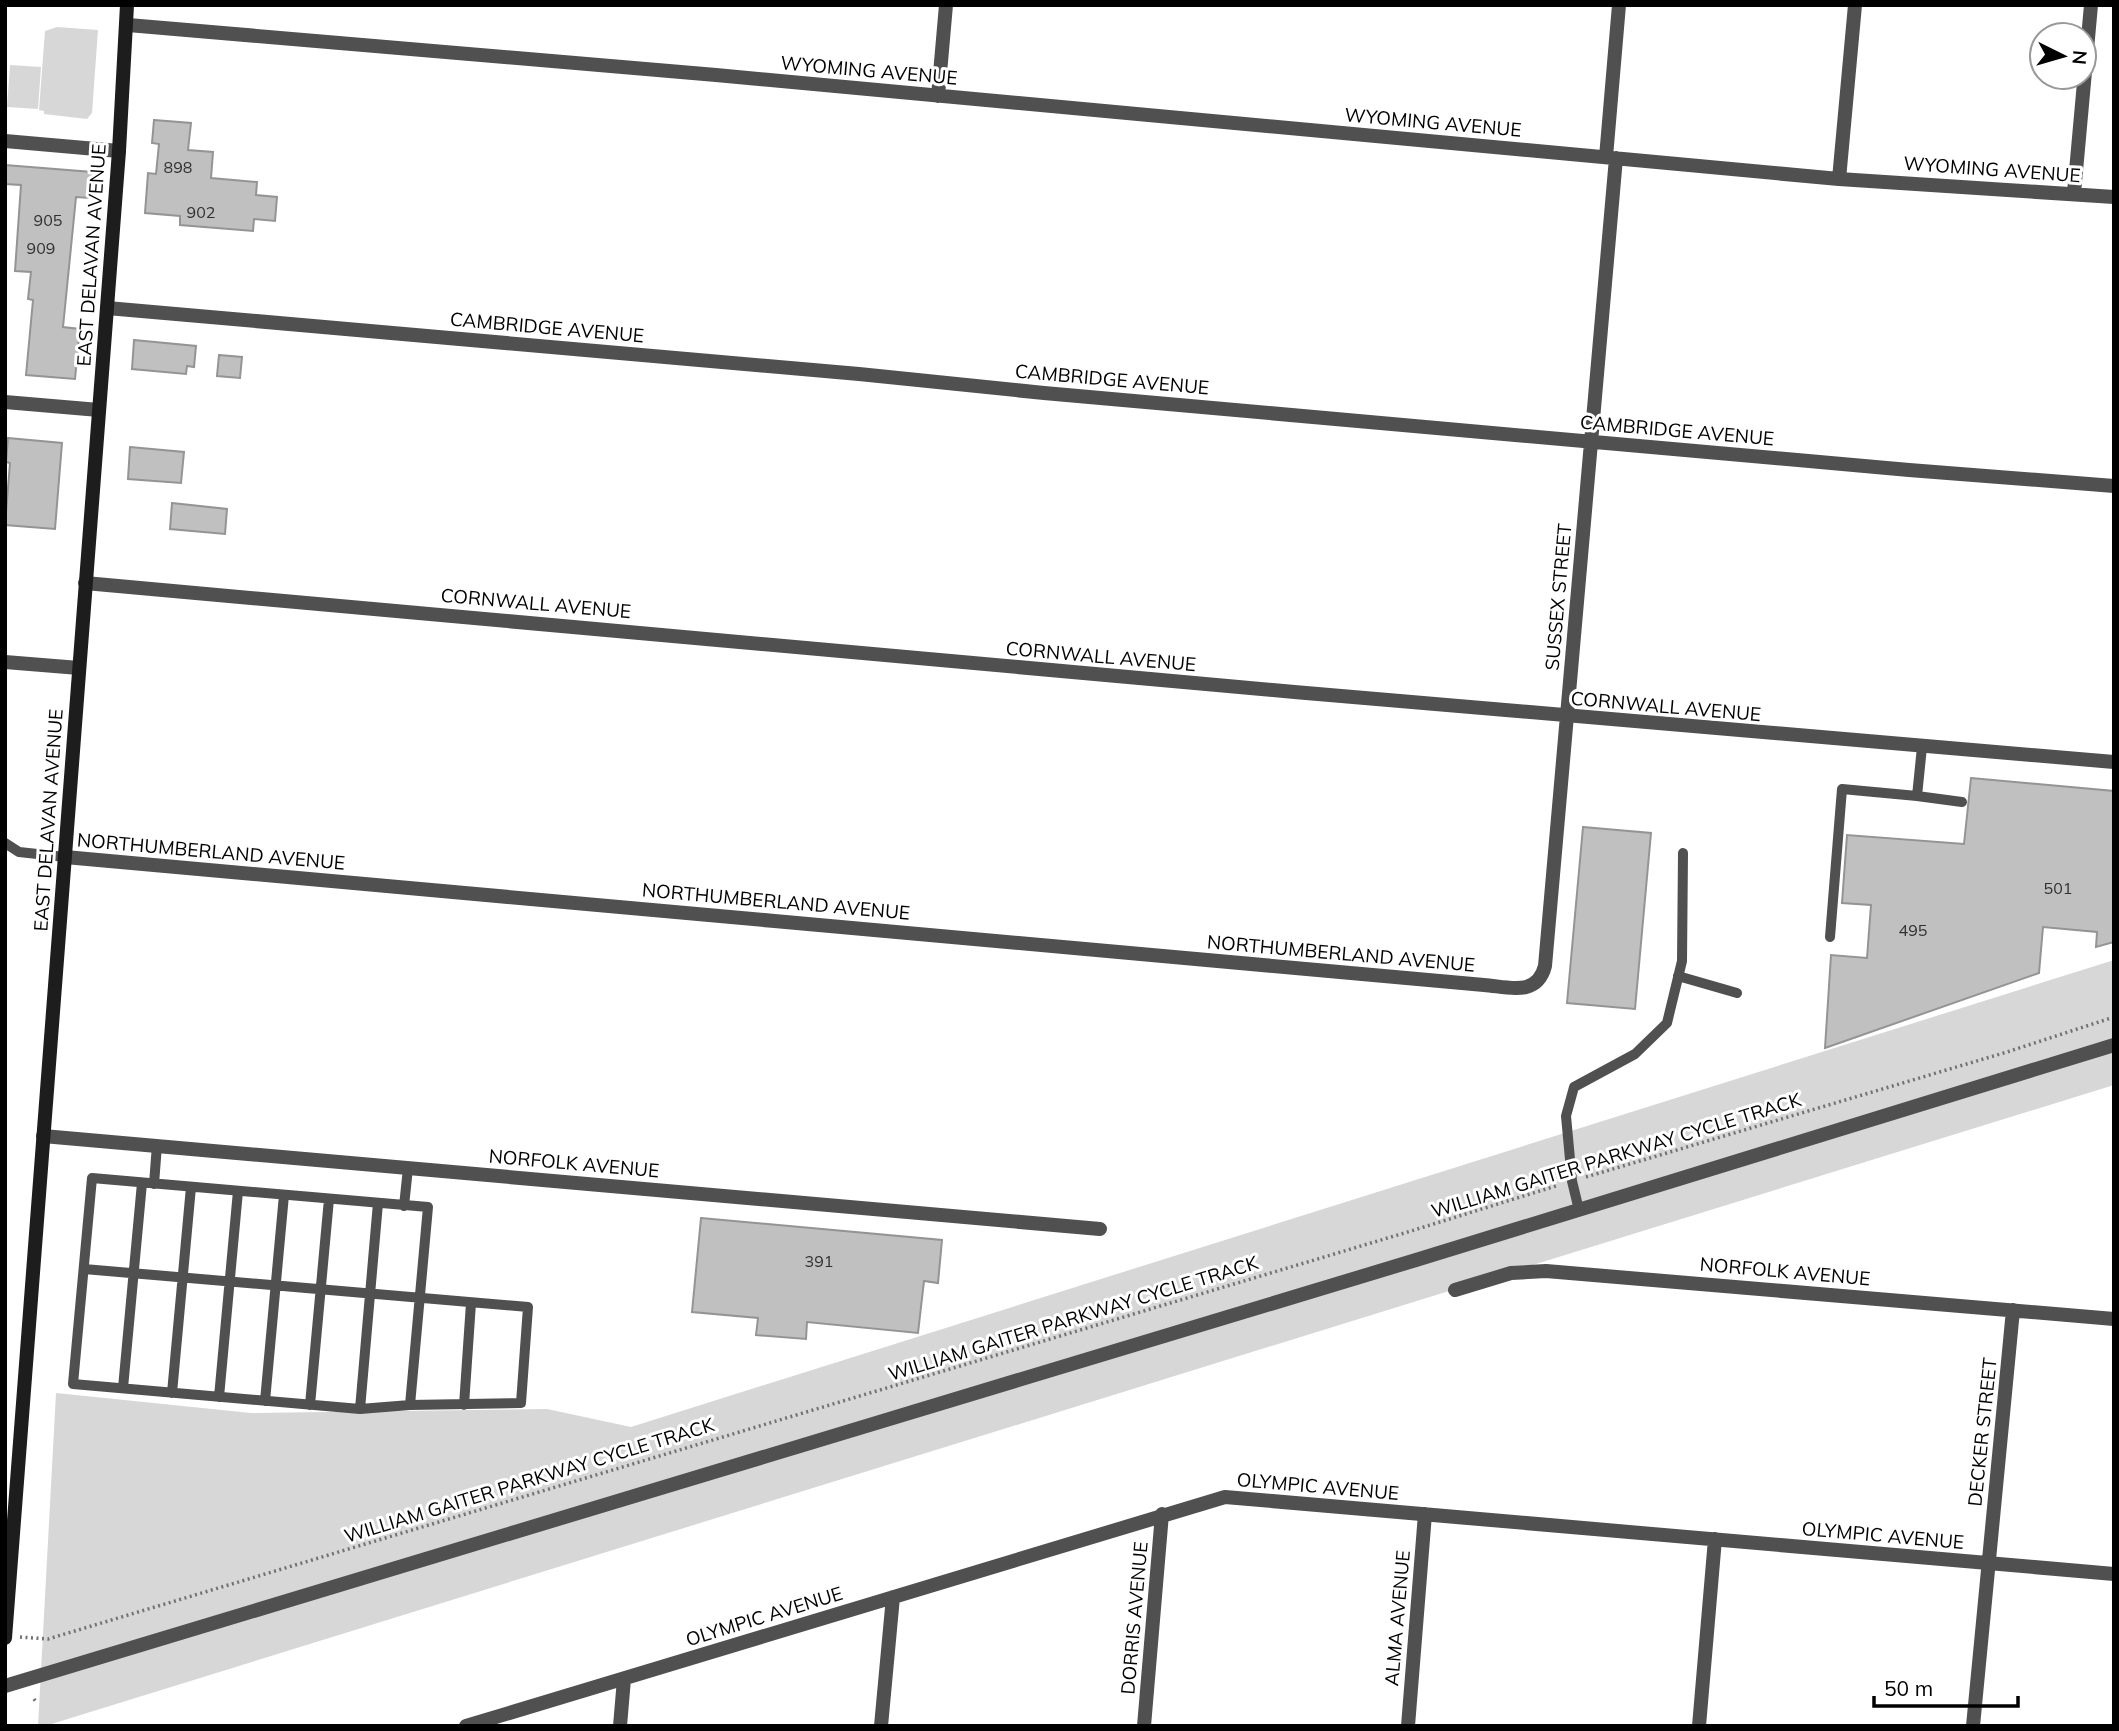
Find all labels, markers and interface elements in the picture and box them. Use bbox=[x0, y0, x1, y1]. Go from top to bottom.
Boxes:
north arrow bbox=[2028, 21, 2098, 91]
text: N bbox=[2067, 49, 2093, 66]
street label: WYOMING AVENUE bbox=[780, 50, 958, 90]
street label: WYOMING AVENUE bbox=[1344, 102, 1522, 142]
street label: EAST DELAVAN AVENUE bbox=[71, 143, 111, 367]
street label: WYOMING AVENUE bbox=[1903, 151, 2081, 187]
house number: 898 bbox=[164, 157, 192, 177]
house number: 902 bbox=[187, 202, 215, 222]
house number: 905 bbox=[34, 210, 62, 230]
house number: 909 bbox=[27, 238, 55, 258]
street label: CAMBRIDGE AVENUE bbox=[449, 307, 645, 347]
street label: CAMBRIDGE AVENUE bbox=[1014, 359, 1210, 399]
street label: CAMBRIDGE AVENUE bbox=[1579, 410, 1775, 450]
street label: SUSSEX STREET bbox=[1540, 522, 1576, 672]
street label: CORNWALL AVENUE bbox=[440, 583, 632, 623]
street label: CORNWALL AVENUE bbox=[1005, 636, 1197, 676]
street label: CORNWALL AVENUE bbox=[1570, 686, 1762, 726]
street label: EAST DELAVAN AVENUE bbox=[28, 708, 68, 932]
street label: NORTHUMBERLAND AVENUE bbox=[76, 827, 346, 875]
street label: NORTHUMBERLAND AVENUE bbox=[641, 877, 911, 925]
house number: 501 bbox=[2044, 878, 2072, 898]
house number: 495 bbox=[1899, 920, 1927, 940]
street label: NORTHUMBERLAND AVENUE bbox=[1206, 929, 1476, 977]
street label: WILLIAM GAITER PARKWAY CYCLE TRACK bbox=[1428, 1087, 1805, 1223]
street label: NORFOLK AVENUE bbox=[488, 1144, 660, 1182]
street label: WILLIAM GAITER PARKWAY CYCLE TRACK bbox=[885, 1250, 1262, 1386]
house number: 391 bbox=[805, 1251, 833, 1271]
street label: NORFOLK AVENUE bbox=[1699, 1252, 1871, 1290]
street label: DECKER STREET bbox=[1962, 1356, 2002, 1508]
street label: WILLIAM GAITER PARKWAY CYCLE TRACK bbox=[341, 1412, 718, 1548]
street label: OLYMPIC AVENUE bbox=[1236, 1467, 1400, 1505]
street label: OLYMPIC AVENUE bbox=[1801, 1516, 1965, 1554]
street label: DORRIS AVENUE bbox=[1115, 1541, 1153, 1695]
street label: ALMA AVENUE bbox=[1379, 1549, 1415, 1687]
street label: OLYMPIC AVENUE bbox=[683, 1581, 845, 1651]
scale bar bbox=[1874, 1664, 2018, 1708]
text: 50 m bbox=[1884, 1675, 1933, 1701]

